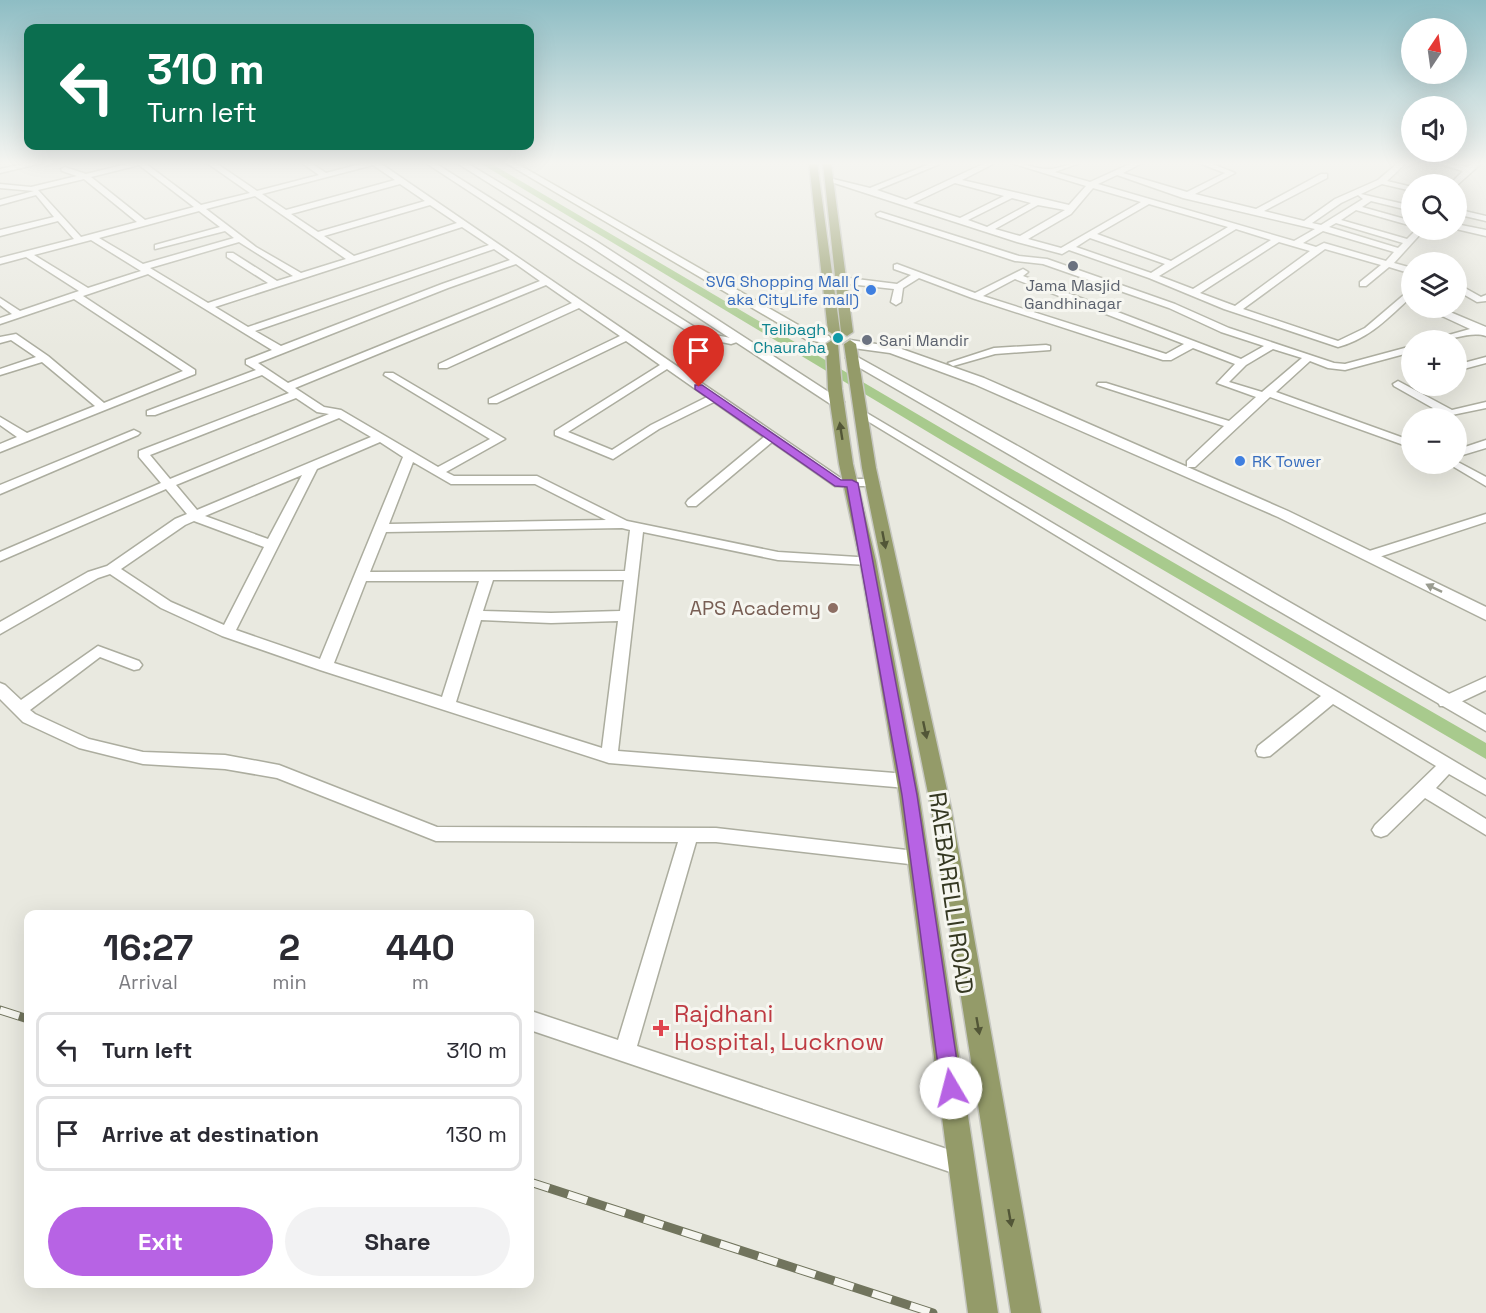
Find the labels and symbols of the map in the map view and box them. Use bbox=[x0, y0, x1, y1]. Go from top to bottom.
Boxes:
north arrow bbox=[1401, 18, 1467, 84]
marker: Jama Masjid Gandhinagar bbox=[1066, 259, 1080, 273]
place label: SVG Shopping Mall ( aka CityLife mall) bbox=[706, 271, 859, 310]
place label: Jama Masjid Gandhinagar bbox=[1024, 275, 1122, 314]
marker: SVG Shopping Mall ( aka CityLife mall) bbox=[864, 283, 878, 297]
place label: Telibagh Chauraha bbox=[753, 319, 826, 358]
pin bbox=[673, 325, 724, 387]
place label: Sani Mandir bbox=[879, 330, 969, 351]
marker: Telibagh Chauraha bbox=[831, 331, 845, 345]
marker: Sani Mandir bbox=[860, 333, 874, 347]
one-way arrow bbox=[837, 421, 846, 440]
place label: RK Tower bbox=[1252, 451, 1321, 472]
marker: RK Tower bbox=[1233, 454, 1247, 468]
one-way arrow bbox=[880, 530, 889, 549]
one-way arrow bbox=[1425, 583, 1442, 592]
place label: APS Academy bbox=[689, 595, 821, 621]
marker: APS Academy bbox=[826, 601, 840, 615]
one-way arrow bbox=[920, 721, 930, 740]
street label: RAEBARELLI ROAD bbox=[922, 790, 981, 996]
place label: Rajdhani Hospital, Lucknow bbox=[674, 998, 884, 1057]
one-way arrow bbox=[974, 1016, 983, 1035]
marker: Rajdhani Hospital, Lucknow bbox=[652, 1019, 670, 1037]
position arrow bbox=[919, 1056, 983, 1120]
one-way arrow bbox=[1006, 1209, 1015, 1228]

